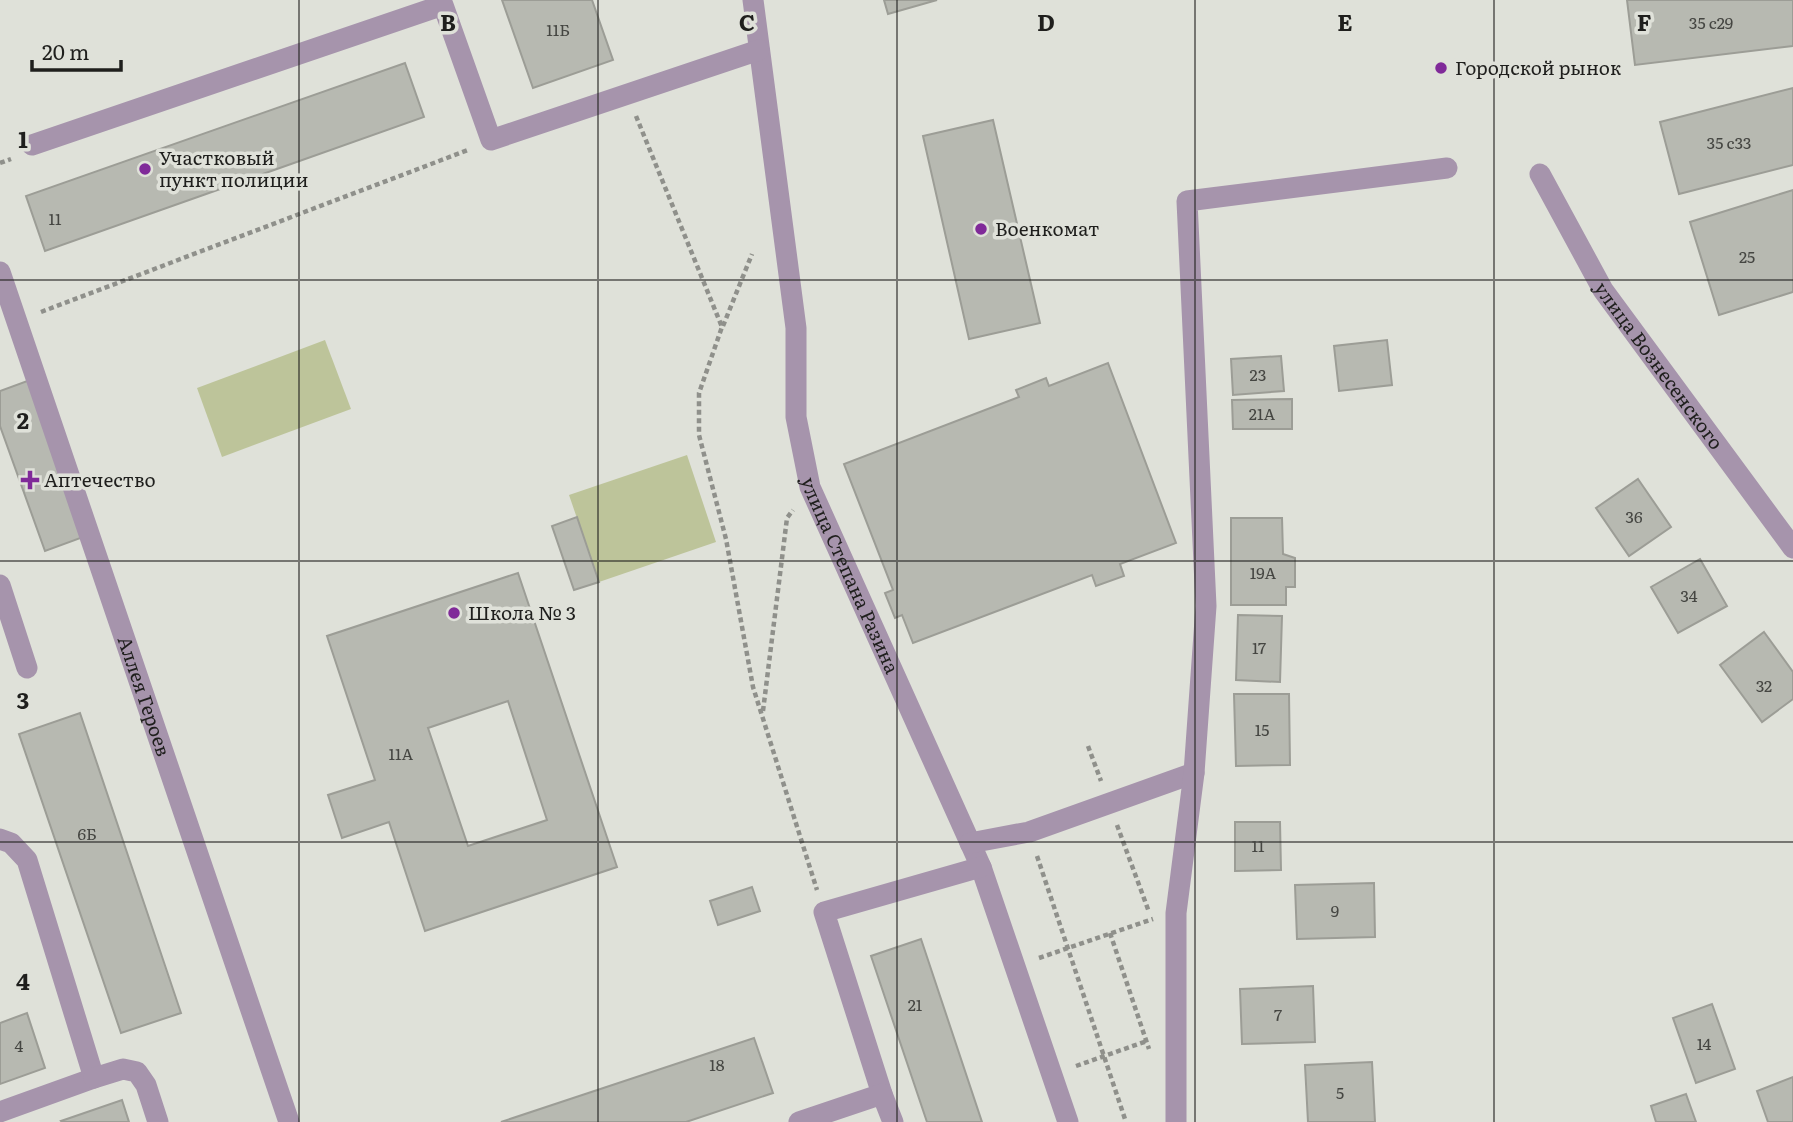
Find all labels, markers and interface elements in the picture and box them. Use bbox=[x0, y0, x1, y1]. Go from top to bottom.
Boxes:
text: B bbox=[440, 4, 456, 38]
text: C bbox=[739, 4, 755, 38]
text: D bbox=[1037, 4, 1055, 38]
text: E bbox=[1337, 4, 1353, 38]
text: F bbox=[1637, 4, 1652, 38]
house number: 35 с29 bbox=[1689, 10, 1733, 34]
house number: 11Б bbox=[546, 17, 570, 41]
scale bar bbox=[32, 28, 121, 72]
text: 20 m bbox=[42, 35, 89, 66]
place label: Городской рынок bbox=[1455, 53, 1622, 81]
marker: Городской рынок bbox=[1433, 60, 1449, 76]
text: 1 bbox=[18, 121, 28, 155]
house number: 35 с33 bbox=[1707, 130, 1751, 154]
place label: Участковый пункт полиции bbox=[159, 143, 308, 193]
marker: Участковый пункт полиции bbox=[137, 161, 153, 177]
house number: 11 bbox=[48, 206, 62, 230]
place label: Военкомат bbox=[995, 214, 1099, 242]
marker: Военкомат bbox=[973, 221, 989, 237]
house number: 25 bbox=[1739, 244, 1755, 268]
street label: улица Вознесенского bbox=[1588, 277, 1731, 455]
house number: 23 bbox=[1250, 362, 1266, 386]
house number: 21А bbox=[1249, 401, 1275, 425]
text: 2 bbox=[17, 402, 29, 436]
place label: Аптечество bbox=[44, 465, 156, 493]
marker: Аптечество bbox=[22, 472, 38, 488]
street label: улица Степана Разина bbox=[795, 475, 907, 678]
house number: 36 bbox=[1625, 504, 1643, 528]
house number: 19А bbox=[1250, 560, 1277, 584]
house number: 34 bbox=[1680, 583, 1698, 607]
place label: Школа № 3 bbox=[468, 598, 576, 626]
marker: Школа № 3 bbox=[446, 605, 462, 621]
street label: Аллея Героев bbox=[112, 632, 179, 760]
house number: 17 bbox=[1252, 635, 1266, 659]
house number: 32 bbox=[1756, 673, 1772, 697]
text: 3 bbox=[17, 682, 29, 716]
house number: 15 bbox=[1255, 717, 1269, 741]
house number: 11А bbox=[389, 741, 414, 765]
house number: 6Б bbox=[77, 821, 97, 845]
house number: 11 bbox=[1251, 833, 1265, 857]
house number: 9 bbox=[1331, 898, 1339, 922]
text: 4 bbox=[16, 963, 30, 997]
house number: 21 bbox=[908, 992, 923, 1016]
house number: 7 bbox=[1274, 1002, 1282, 1026]
house number: 14 bbox=[1697, 1031, 1712, 1055]
house number: 4 bbox=[15, 1033, 24, 1057]
house number: 18 bbox=[709, 1052, 725, 1076]
house number: 5 bbox=[1336, 1080, 1344, 1104]

